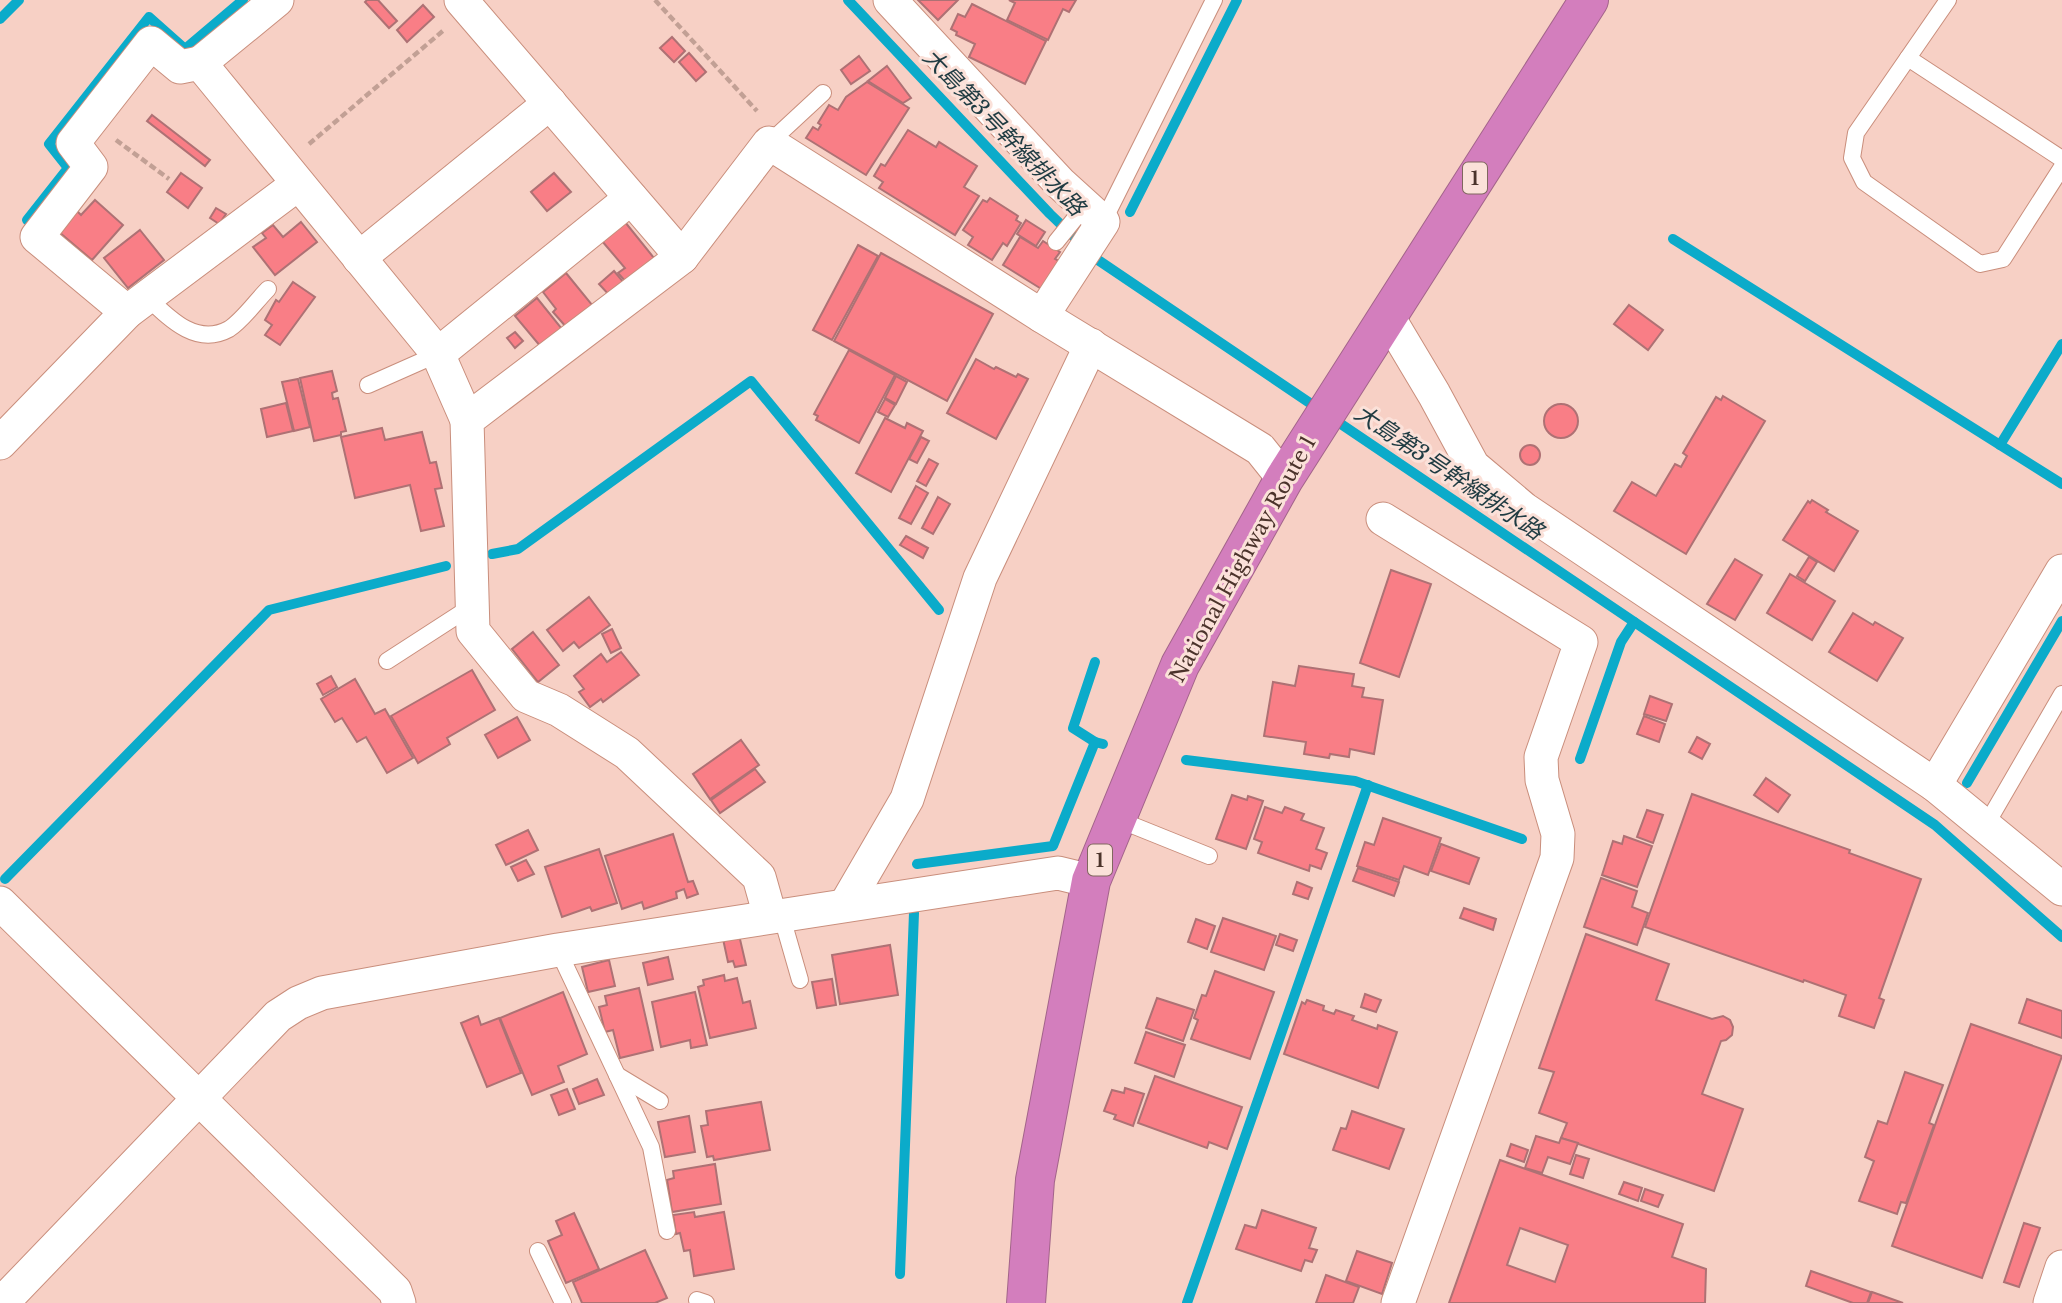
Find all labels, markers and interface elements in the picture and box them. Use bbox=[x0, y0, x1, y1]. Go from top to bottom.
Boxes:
water label: 大島第3号幹線排水路 bbox=[917, 43, 1092, 223]
road number: 1 bbox=[1463, 162, 1487, 194]
water label: 大島第3号幹線排水路 bbox=[1349, 399, 1550, 547]
street label: National Highway Route 1 bbox=[1164, 431, 1322, 687]
road number: 1 bbox=[1088, 845, 1112, 876]

